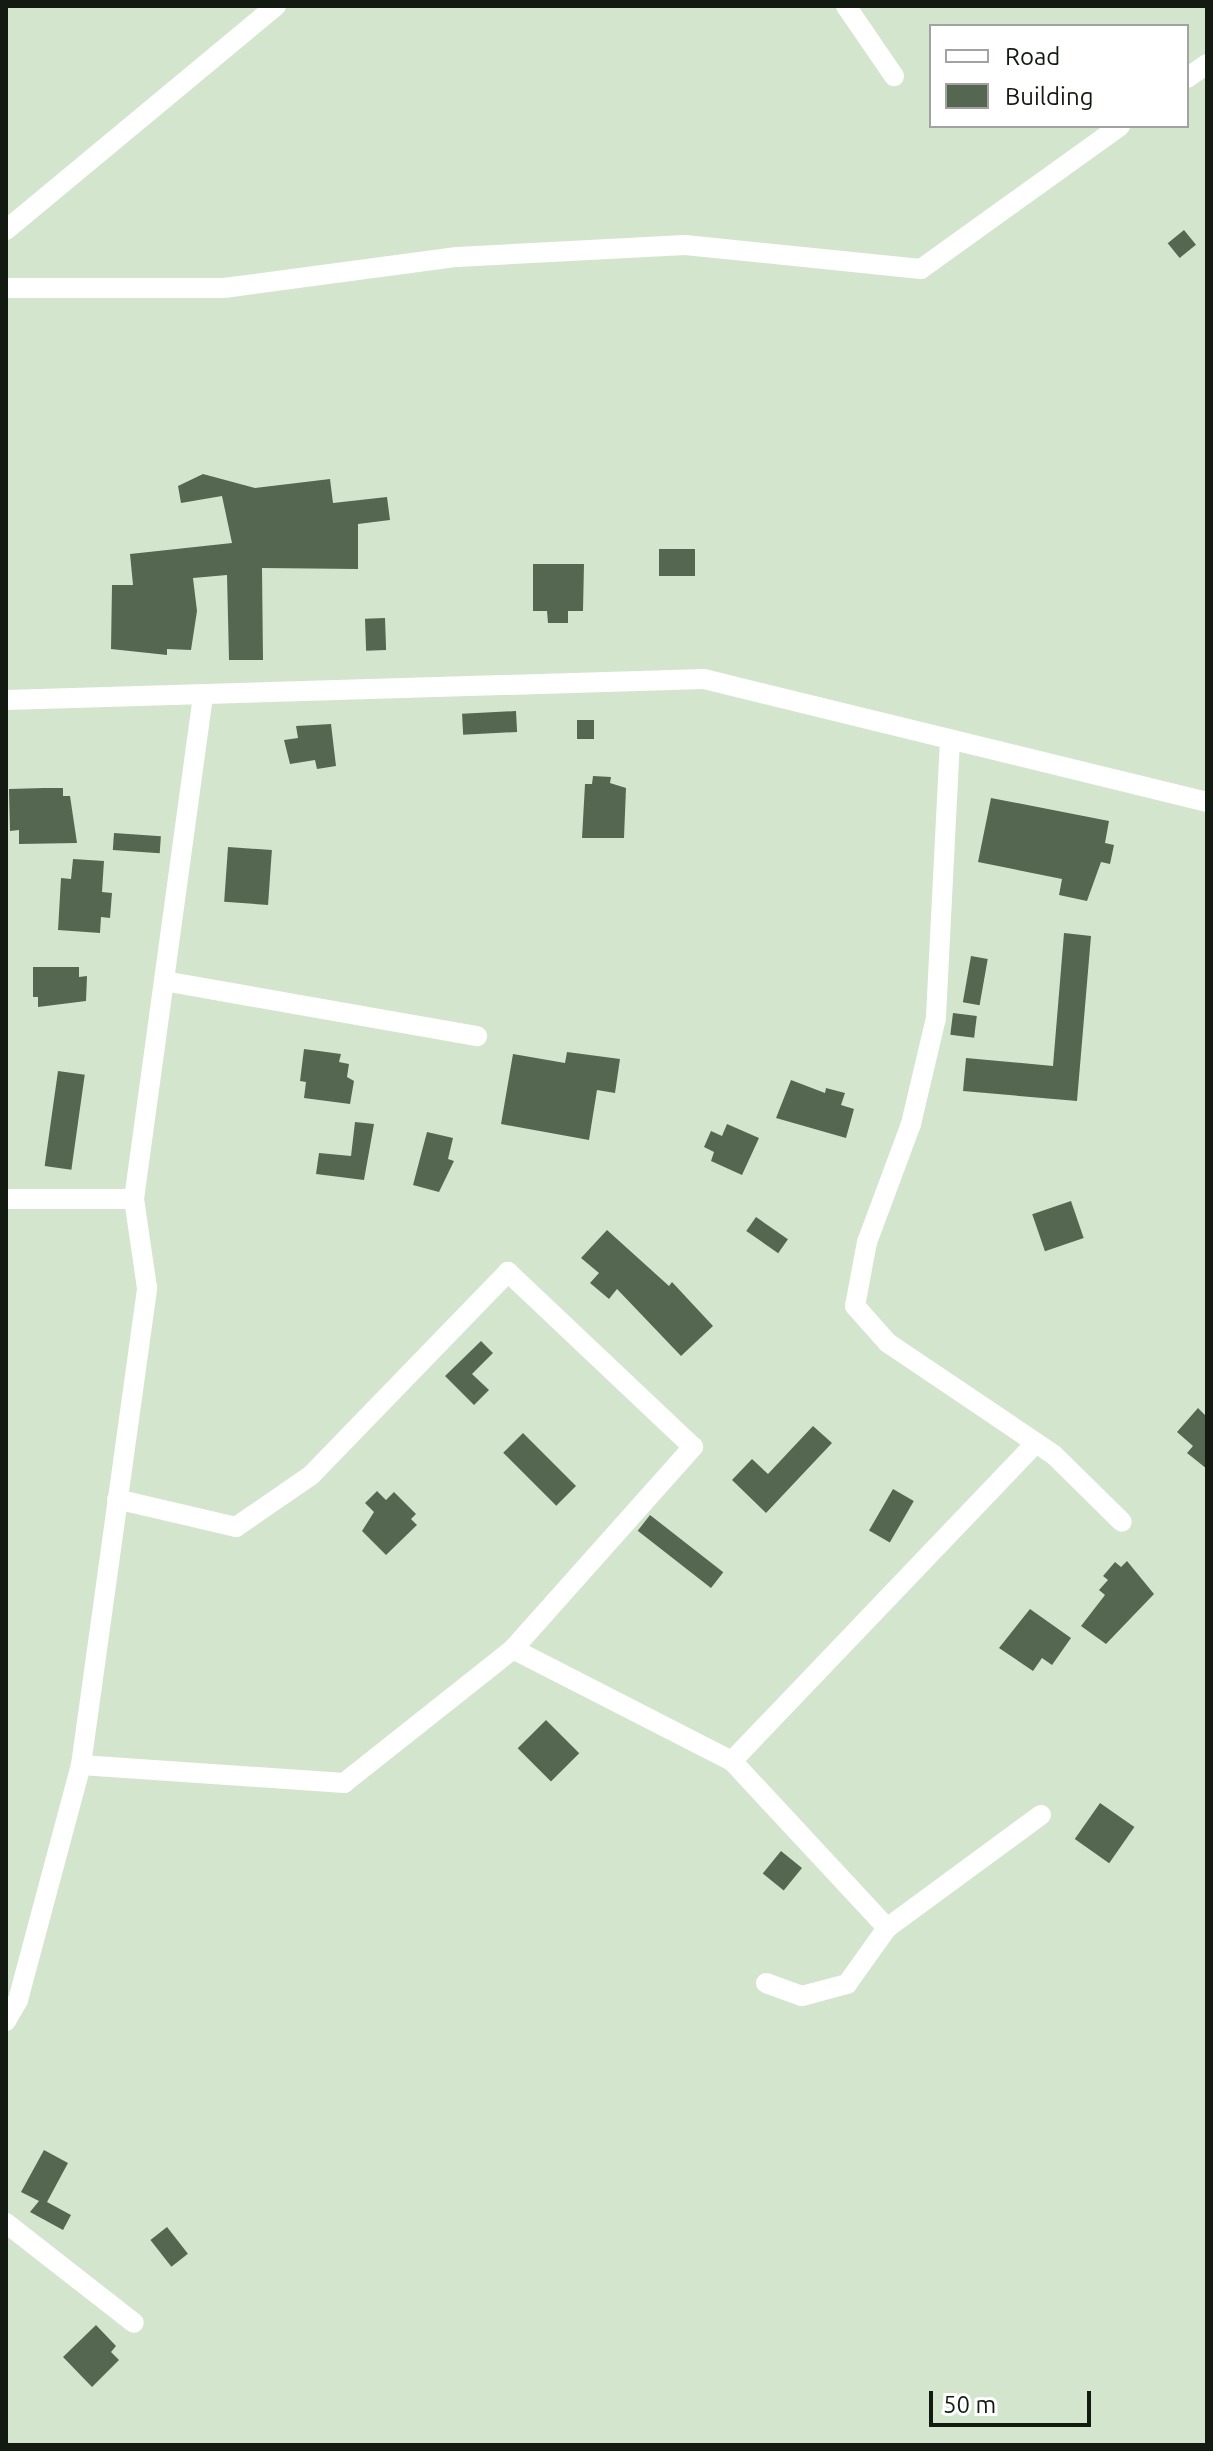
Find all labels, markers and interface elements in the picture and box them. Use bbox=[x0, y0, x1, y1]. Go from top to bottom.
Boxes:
legend bbox=[929, 24, 1189, 128]
text: Road bbox=[1005, 43, 1060, 70]
text: Building bbox=[1005, 83, 1093, 110]
scale bar bbox=[933, 2375, 1095, 2425]
text: 50 m bbox=[943, 2391, 996, 2418]

